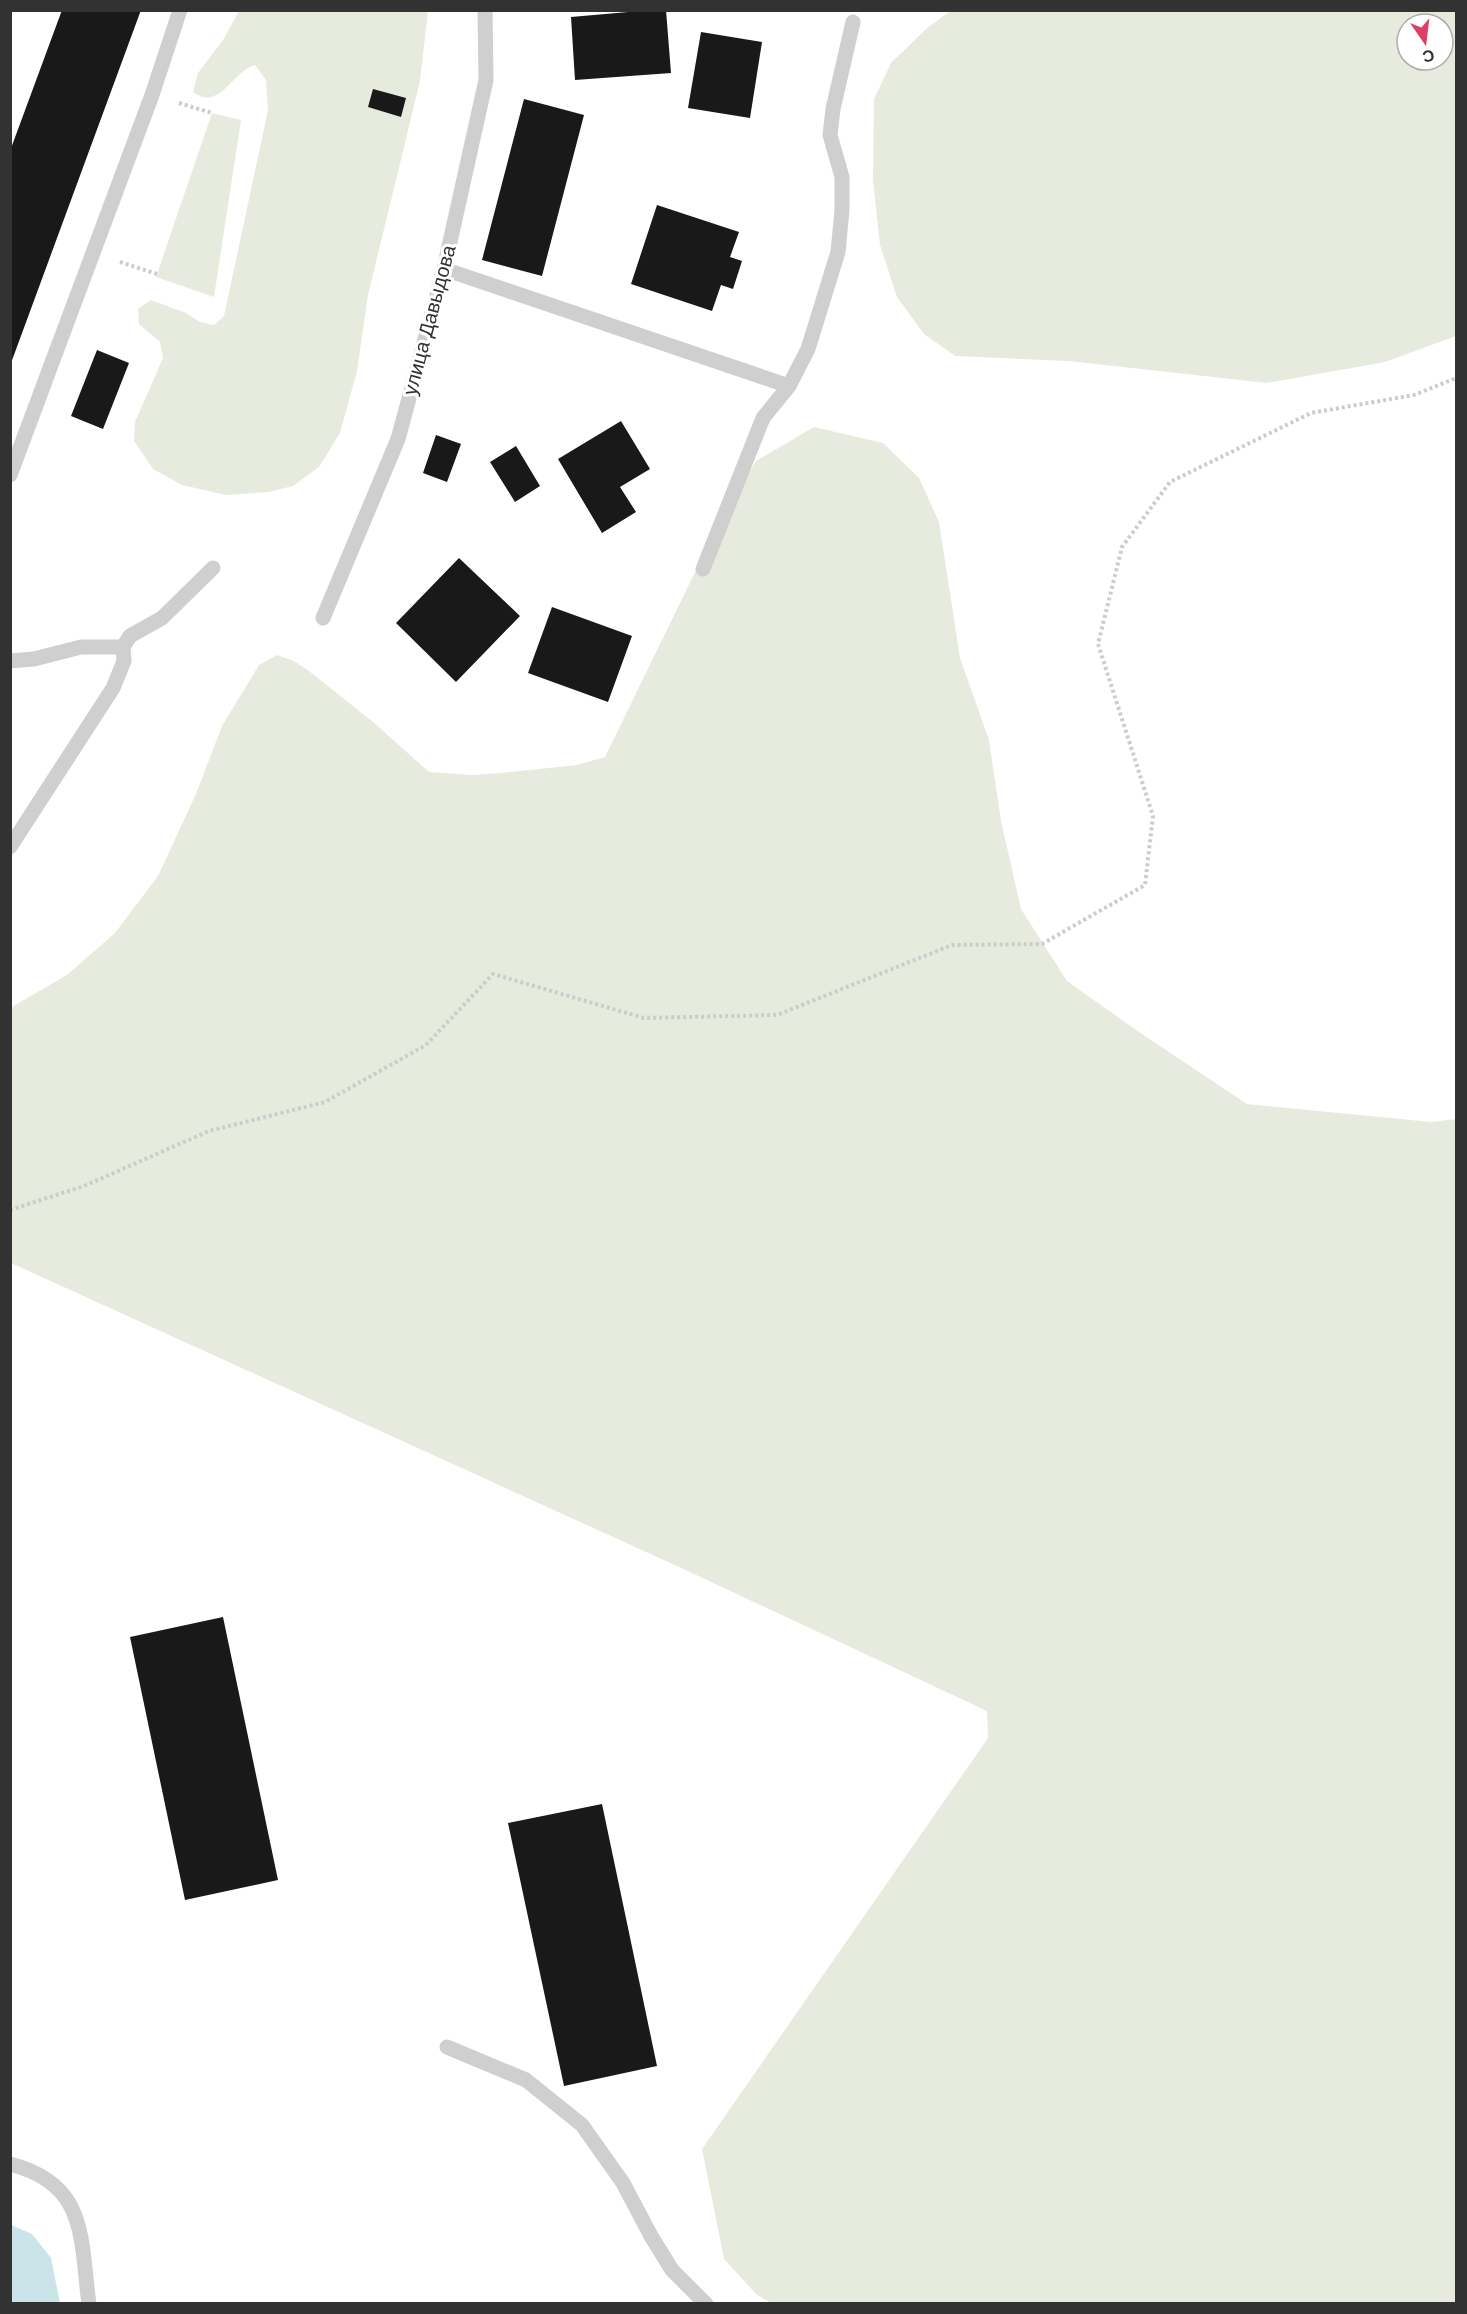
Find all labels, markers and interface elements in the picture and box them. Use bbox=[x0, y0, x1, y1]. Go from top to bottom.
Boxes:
north arrow bbox=[1395, 12, 1455, 72]
text: С bbox=[1420, 46, 1436, 66]
street label: улица Давыдова bbox=[398, 242, 460, 397]

